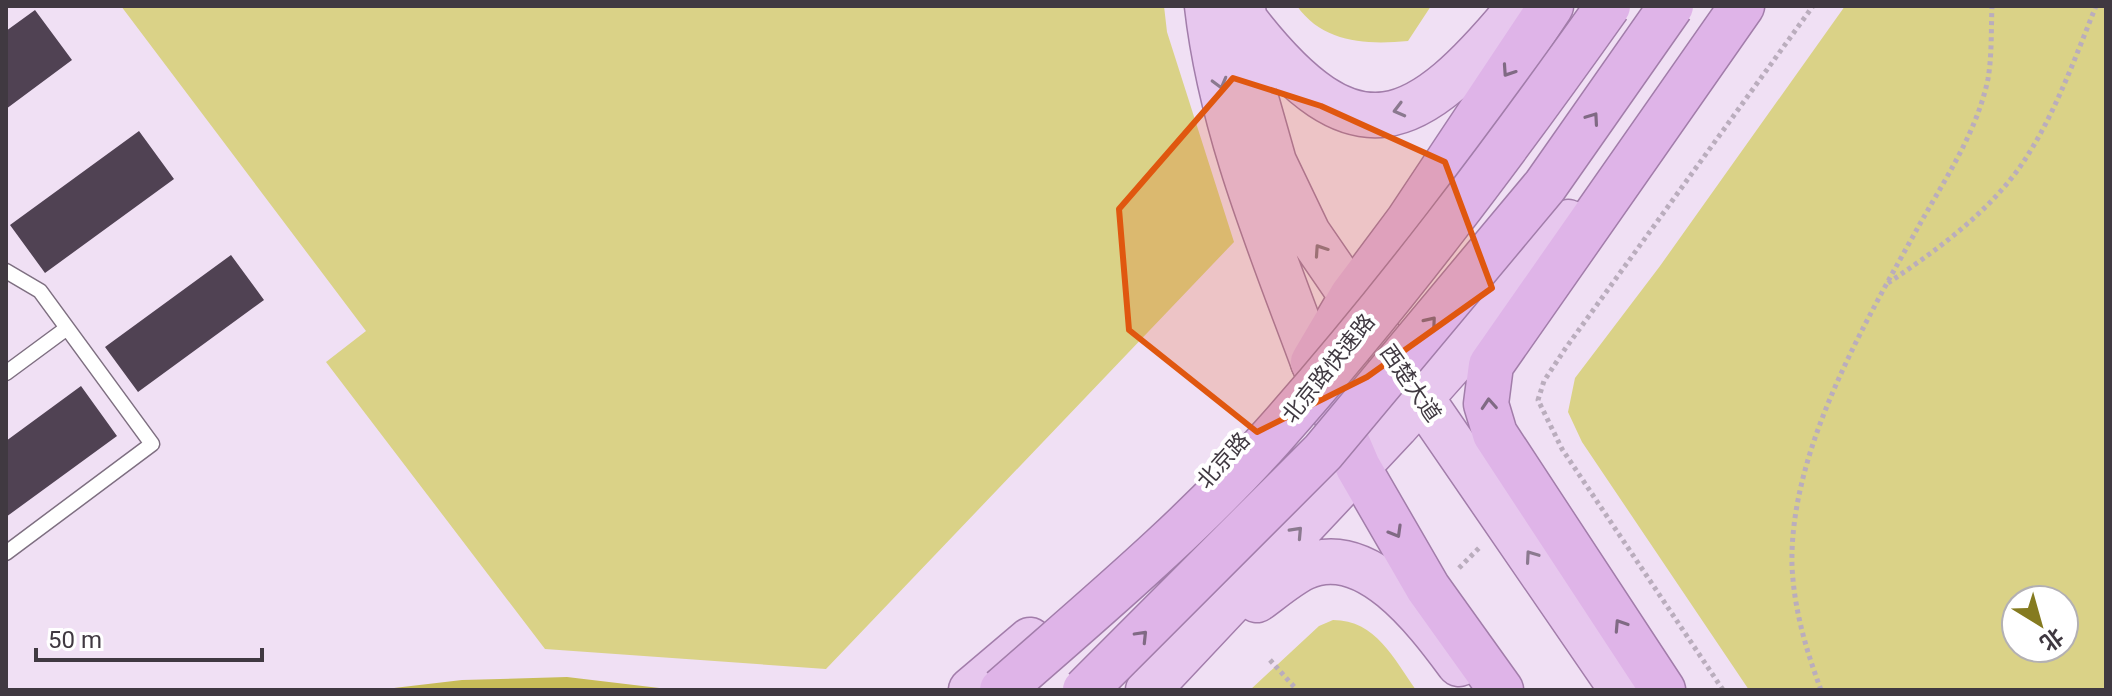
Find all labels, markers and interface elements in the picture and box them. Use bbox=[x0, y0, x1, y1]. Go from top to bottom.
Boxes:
one-way arrow bbox=[1502, 62, 1517, 77]
one-way arrow bbox=[1210, 75, 1227, 89]
one-way arrow bbox=[1393, 100, 1407, 117]
one-way arrow bbox=[1583, 113, 1598, 127]
one-way arrow bbox=[1315, 244, 1330, 258]
street label: 北京路快速路 bbox=[1277, 309, 1380, 427]
one-way arrow bbox=[1421, 317, 1436, 331]
street label: 西楚大道 bbox=[1375, 340, 1446, 427]
one-way arrow bbox=[1481, 397, 1498, 410]
street label: 北京路 bbox=[1192, 427, 1255, 493]
one-way arrow bbox=[1386, 523, 1402, 538]
one-way arrow bbox=[1288, 526, 1302, 541]
one-way arrow bbox=[1526, 550, 1541, 564]
north arrow bbox=[2000, 584, 2080, 664]
scale bar bbox=[36, 612, 262, 662]
one-way arrow bbox=[1615, 619, 1630, 634]
text: 北 bbox=[2035, 623, 2068, 656]
text: 50 m bbox=[48, 626, 102, 654]
one-way arrow bbox=[1132, 631, 1147, 645]

